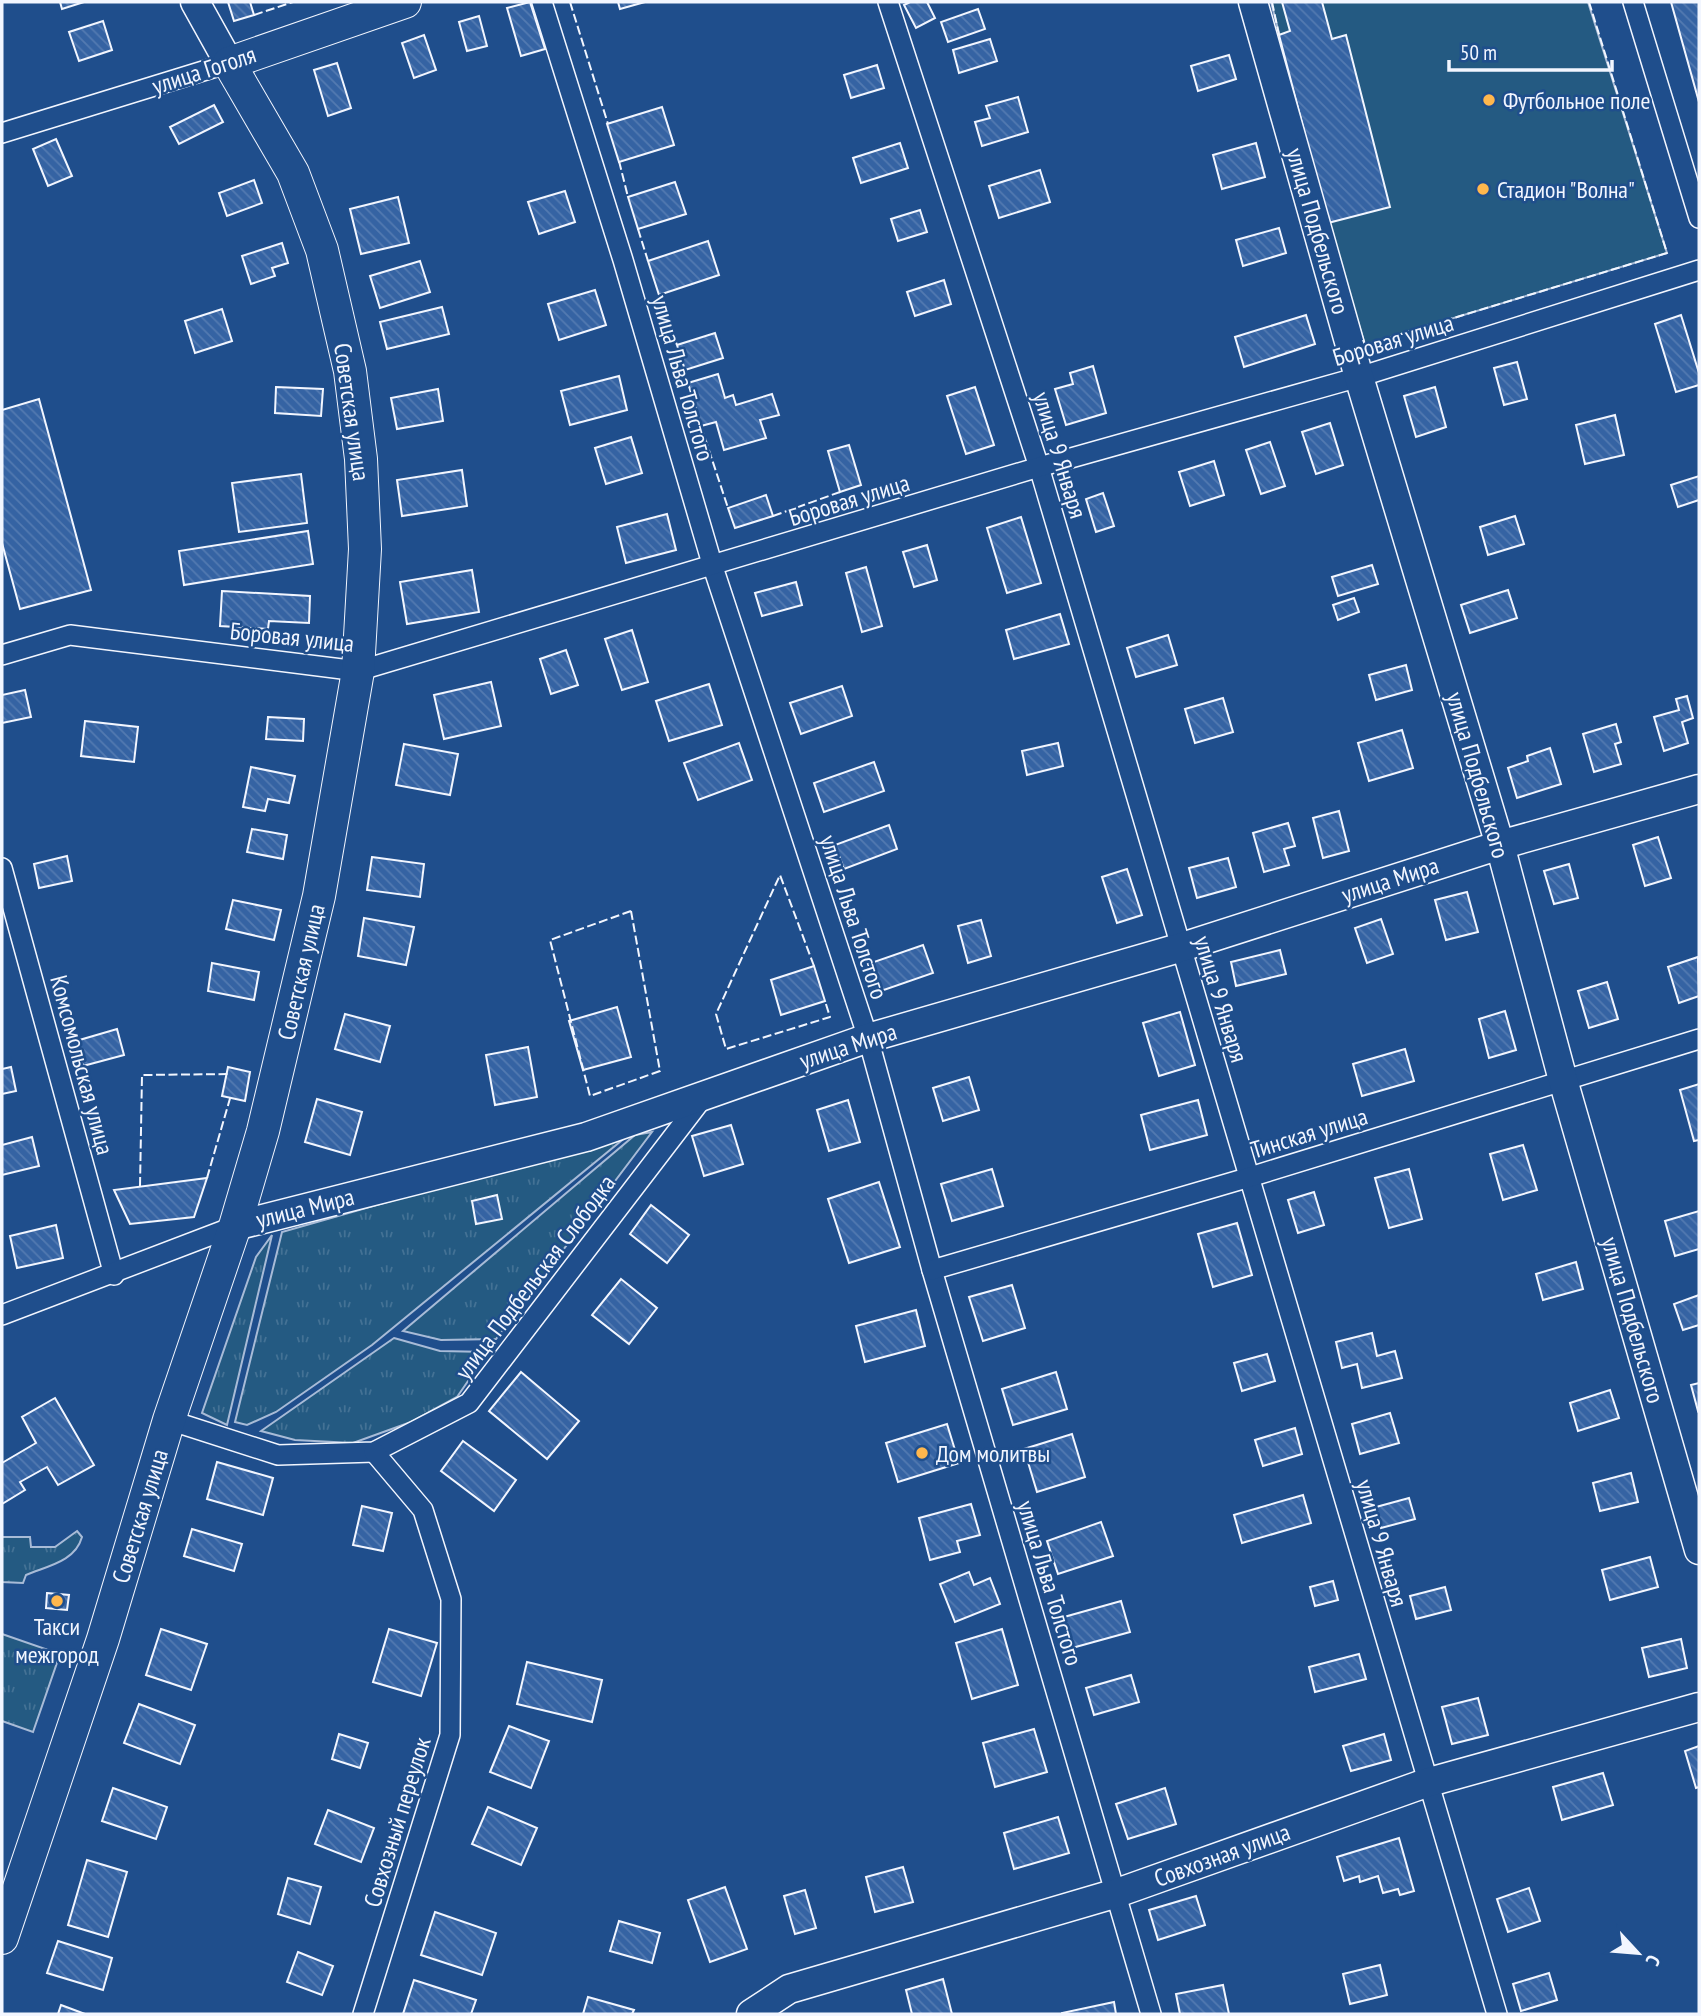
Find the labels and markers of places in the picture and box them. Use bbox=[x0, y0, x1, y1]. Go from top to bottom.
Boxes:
place label: Футбольное поле bbox=[1503, 85, 1650, 116]
marker: Футбольное поле bbox=[1481, 92, 1497, 108]
place label: Стадион "Волна" bbox=[1497, 174, 1635, 205]
marker: Стадион "Волна" bbox=[1475, 181, 1491, 197]
place label: Дом молитвы bbox=[936, 1438, 1050, 1469]
marker: Дом молитвы bbox=[914, 1445, 930, 1461]
marker: Такси межгород bbox=[49, 1593, 65, 1609]
place label: Такси межгород bbox=[15, 1611, 99, 1670]

